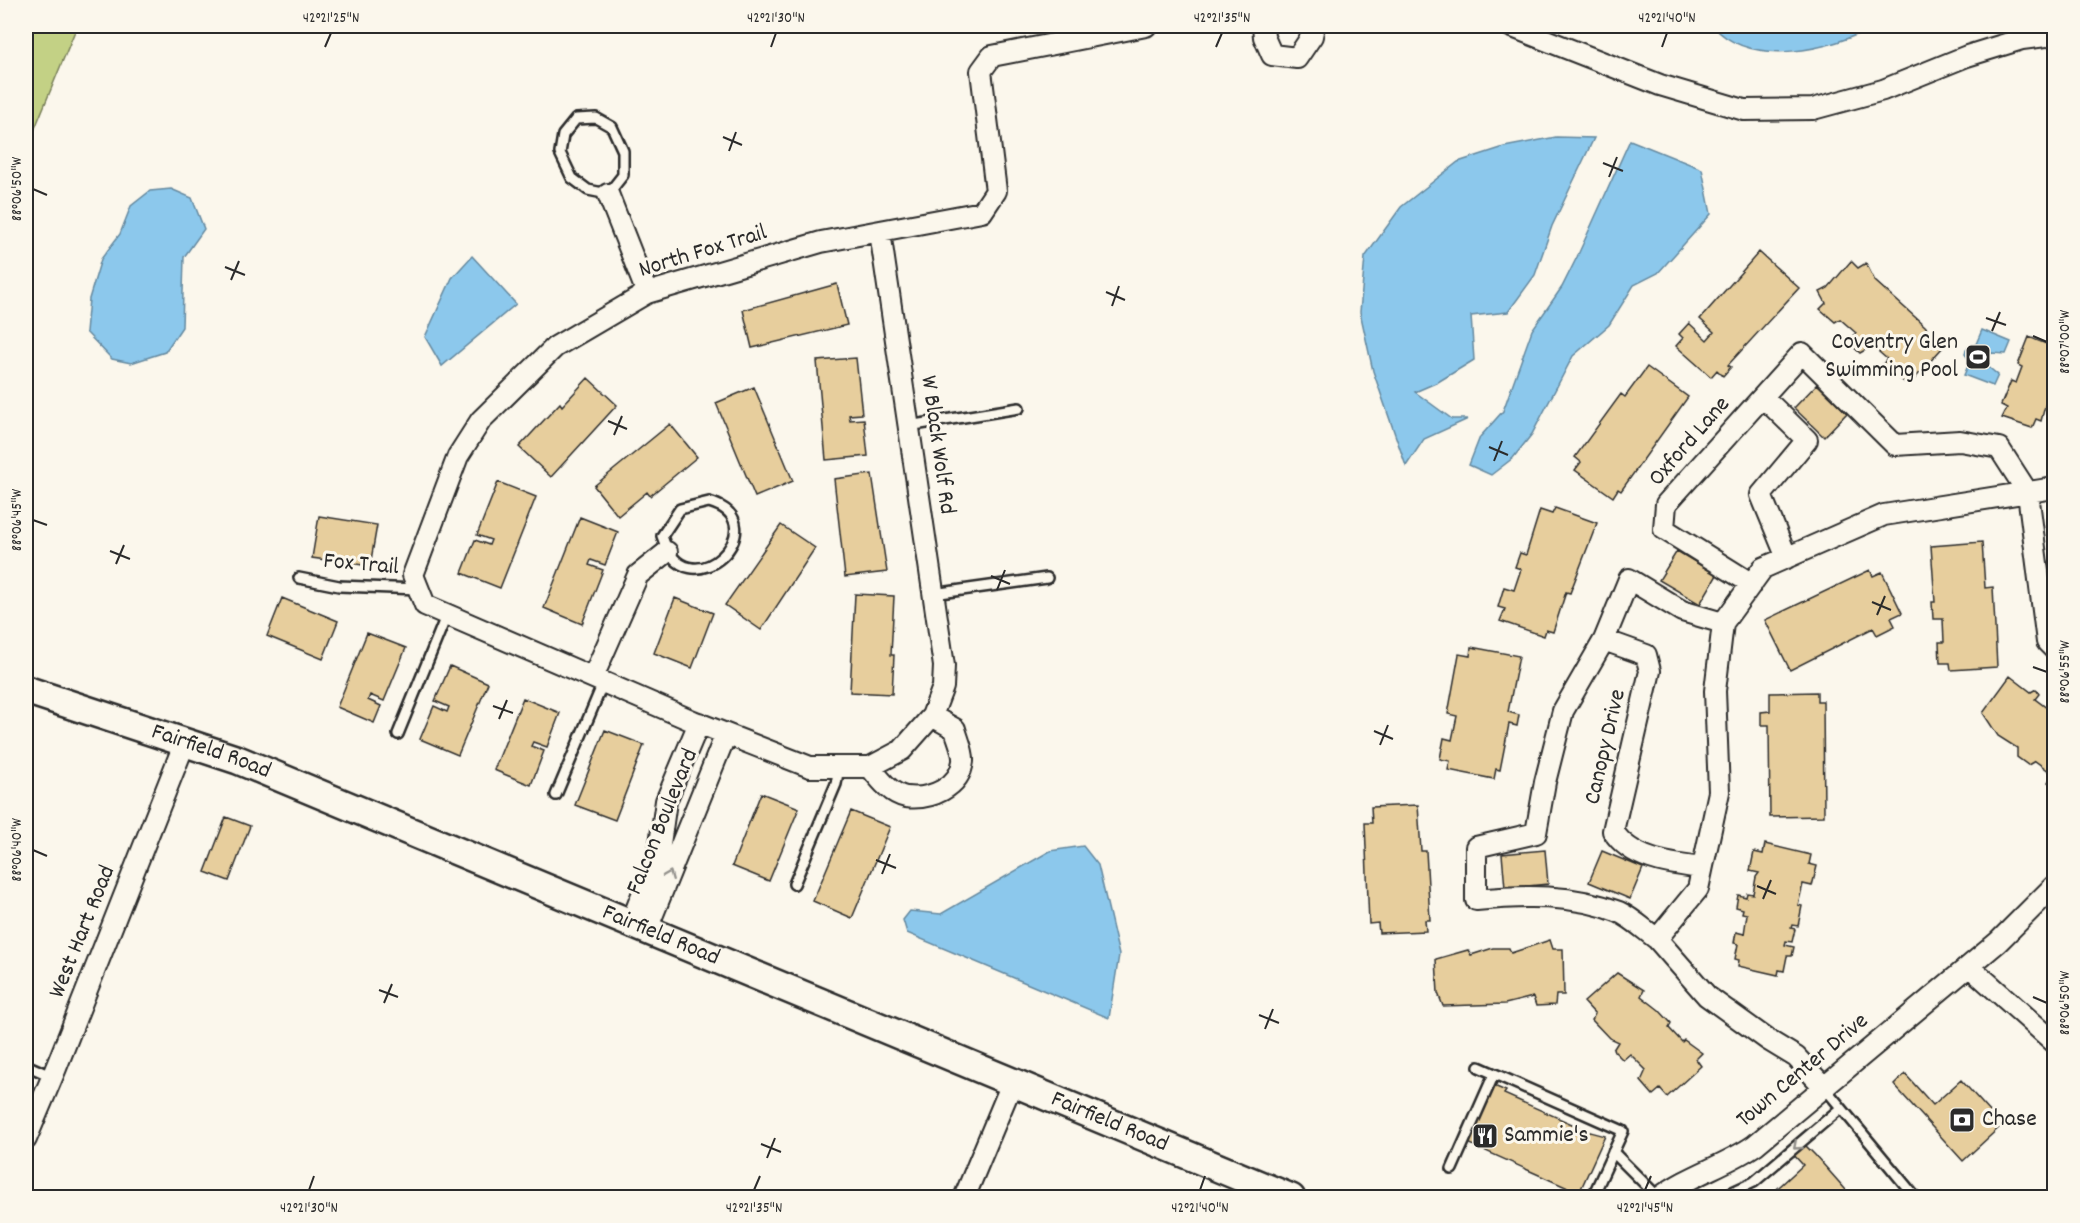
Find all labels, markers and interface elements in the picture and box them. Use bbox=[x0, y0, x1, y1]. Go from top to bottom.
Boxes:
text: 42°21'25"N bbox=[303, 8, 359, 30]
text: 42°21'30"N bbox=[747, 8, 805, 30]
text: 42°21'35"N bbox=[1194, 8, 1250, 30]
text: 42°21'40"N bbox=[1638, 8, 1696, 30]
text: 88°06'50"W bbox=[7, 156, 29, 221]
street label: North Fox Trail bbox=[635, 216, 772, 288]
text: 88°07'00"W bbox=[2055, 310, 2077, 374]
place label: Coventry Glen Swimming Pool bbox=[1825, 326, 1958, 388]
sports icon: Coventry Glen Swimming Pool bbox=[1963, 342, 1993, 372]
street label: W Black Wolf Rd bbox=[910, 373, 964, 517]
street label: Oxford Lane bbox=[1641, 389, 1739, 495]
text: 88°06'45"W bbox=[7, 488, 29, 551]
street label: Fox Trail bbox=[322, 545, 400, 585]
text: 88°06'55"W bbox=[2055, 640, 2077, 704]
street label: Canopy Drive bbox=[1576, 686, 1636, 808]
street label: Fairfield Road bbox=[147, 716, 276, 789]
street label: Falcon Boulevard bbox=[618, 744, 708, 900]
text: 88°06'40"W bbox=[7, 818, 29, 882]
street label: West Hart Road bbox=[41, 861, 125, 1003]
one-way arrow bbox=[662, 870, 674, 881]
street label: Fairfield Road bbox=[597, 896, 725, 975]
text: 88°06'50"W bbox=[2055, 970, 2077, 1035]
street label: Town Center Drive bbox=[1729, 1005, 1877, 1137]
street label: Fairfield Road bbox=[1045, 1083, 1173, 1162]
place label: Chase bbox=[1982, 1103, 2037, 1137]
bank icon: Chase bbox=[1947, 1105, 1977, 1135]
place label: Sammie's bbox=[1504, 1119, 1589, 1153]
restaurant icon: Sammie's bbox=[1470, 1121, 1500, 1151]
one-way arrow bbox=[1793, 1139, 1804, 1150]
text: 42°21'30"N bbox=[280, 1198, 338, 1220]
text: 42°21'35"N bbox=[726, 1198, 782, 1220]
text: 42°21'40"N bbox=[1171, 1198, 1229, 1220]
text: 42°21'45"N bbox=[1617, 1198, 1673, 1220]

